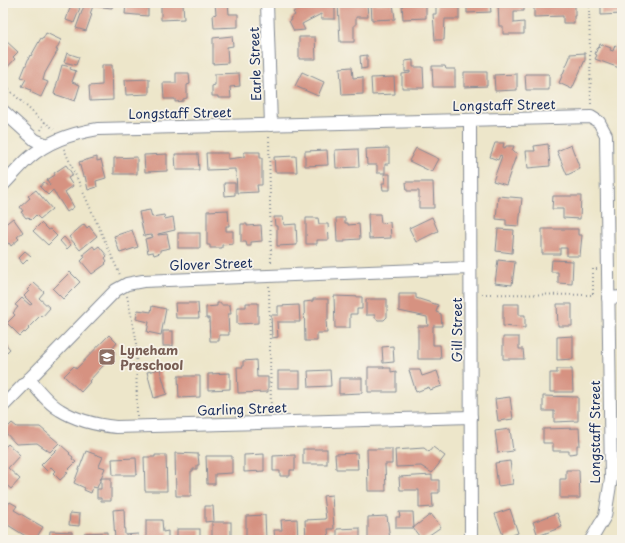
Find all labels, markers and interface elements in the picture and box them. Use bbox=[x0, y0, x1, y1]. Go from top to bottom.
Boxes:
street label: Earle Street bbox=[244, 27, 265, 101]
street label: Longstaff Street bbox=[452, 94, 556, 115]
street label: Longstaff Street bbox=[128, 102, 232, 123]
street label: Glover Street bbox=[169, 253, 253, 274]
street label: Gill Street bbox=[447, 297, 466, 363]
place label: Lyneham Preschool bbox=[120, 340, 183, 374]
school or university icon: Lyneham Preschool bbox=[97, 347, 117, 367]
street label: Longstaff Street bbox=[585, 380, 604, 484]
street label: Garling Street bbox=[197, 397, 287, 420]

